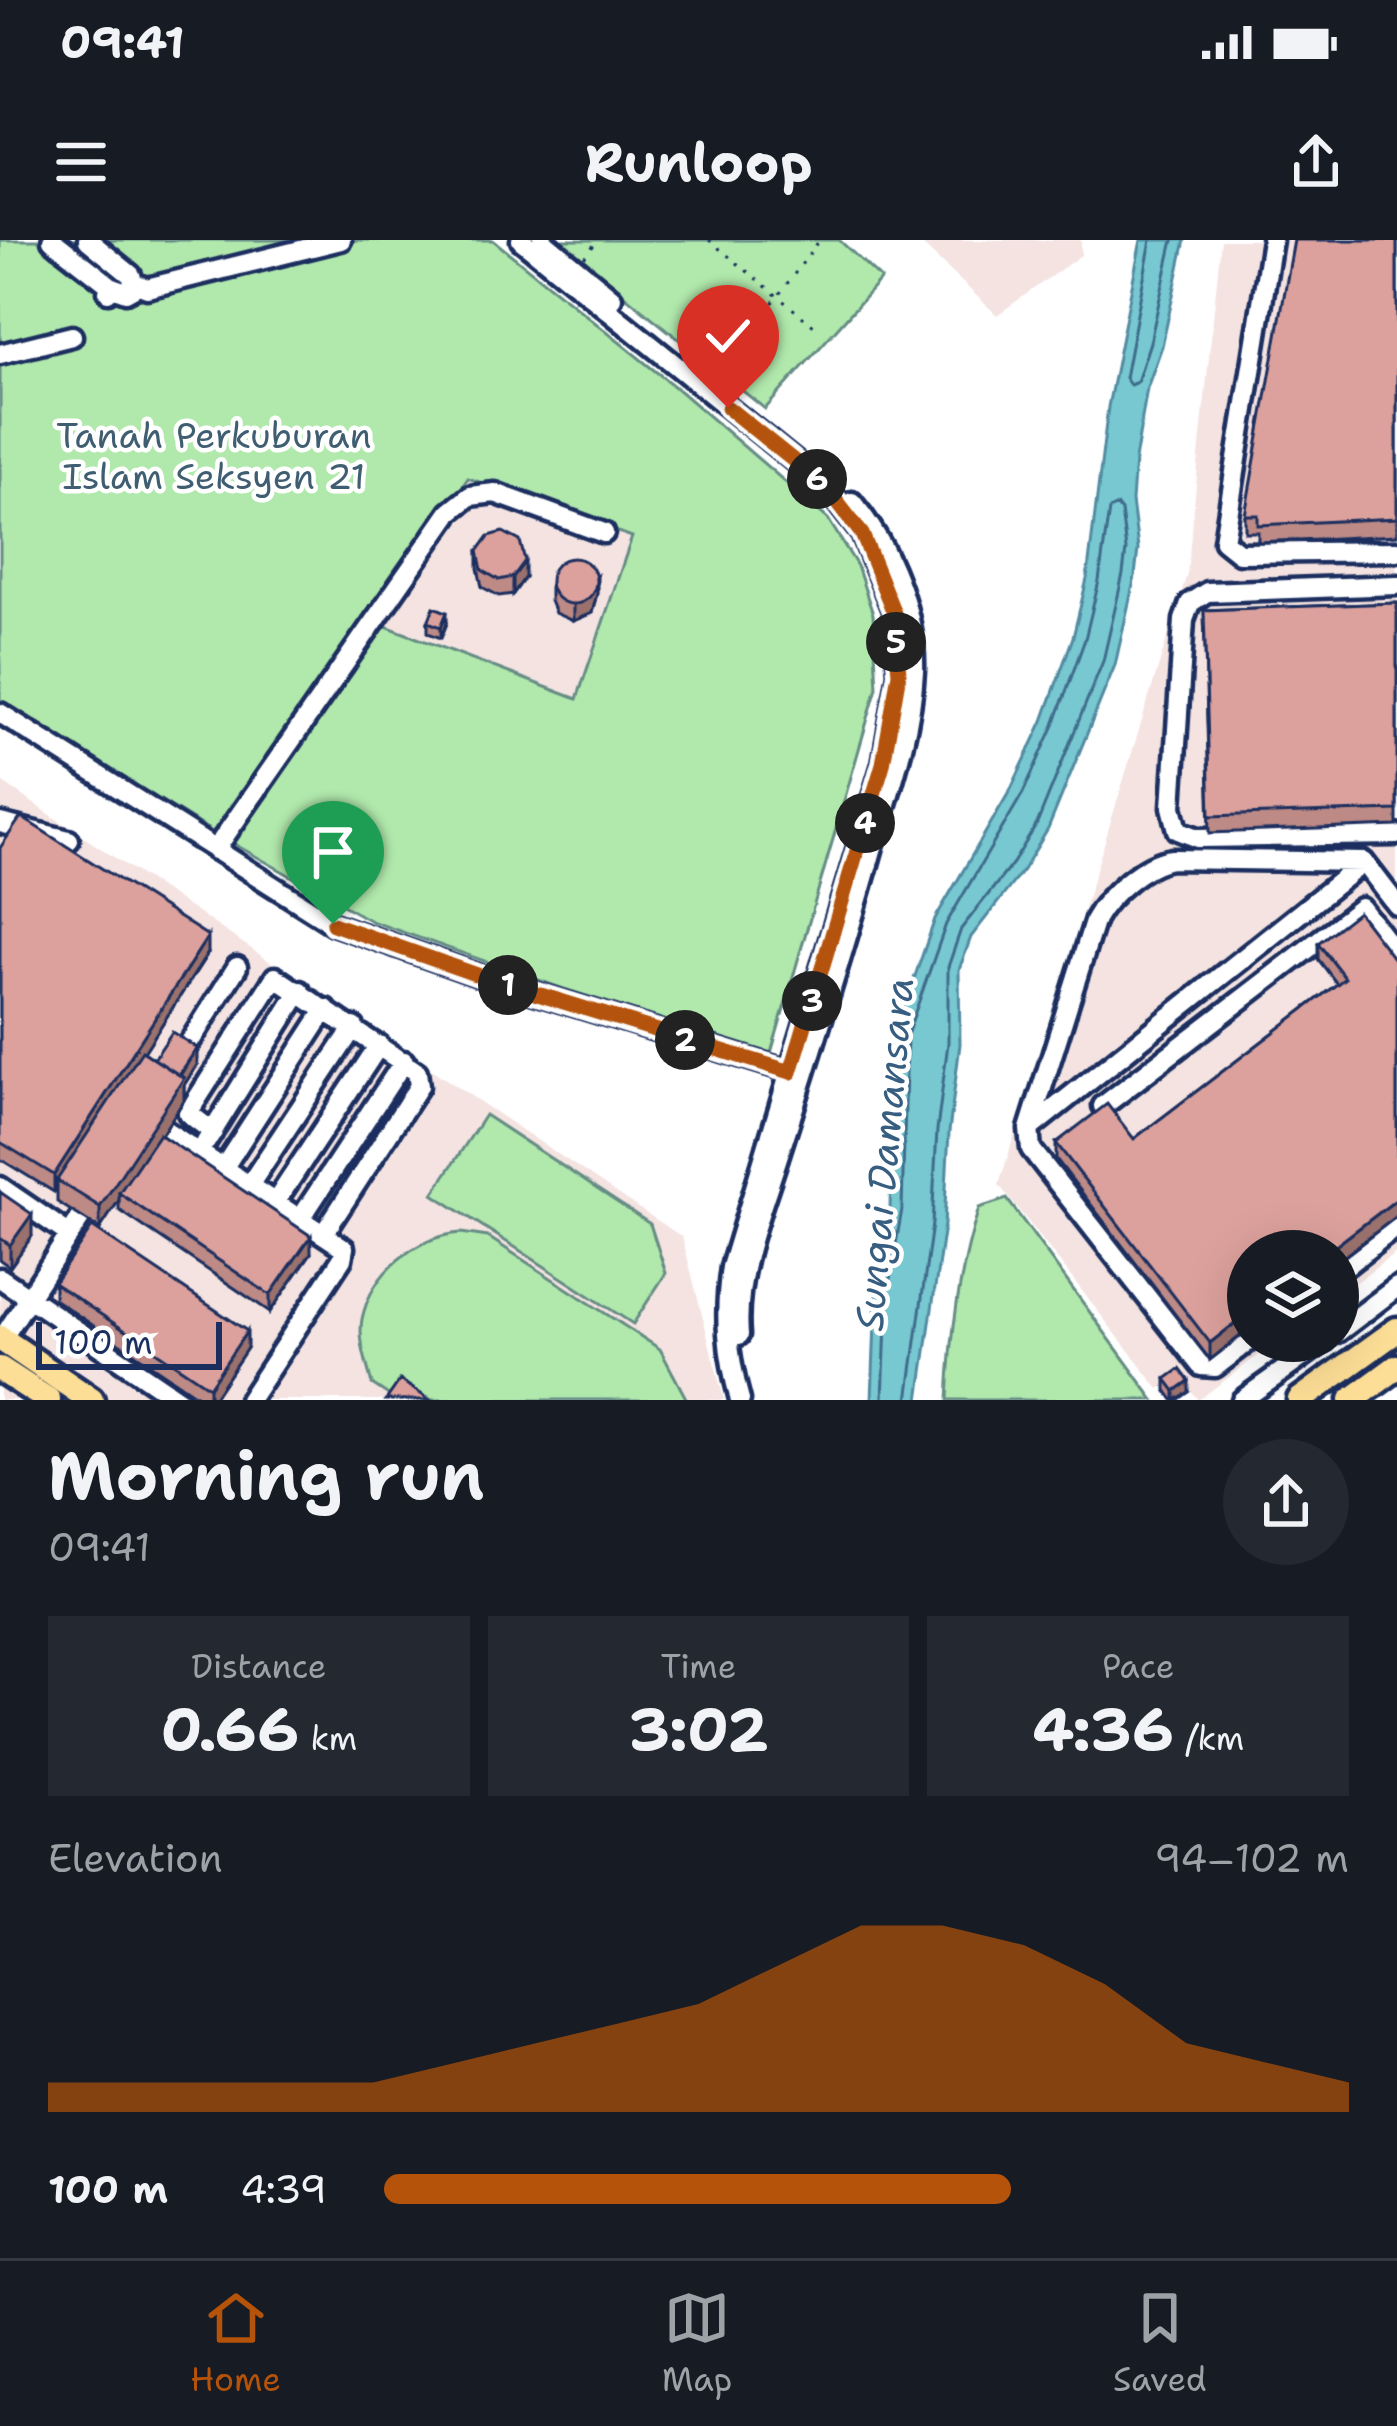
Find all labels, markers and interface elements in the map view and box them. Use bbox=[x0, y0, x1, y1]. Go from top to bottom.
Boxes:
text: 09:41 bbox=[60, 12, 185, 72]
text: Runloop bbox=[584, 126, 813, 198]
icon: menu bbox=[48, 129, 114, 195]
icon: share bbox=[1283, 129, 1349, 195]
pin bbox=[677, 285, 779, 408]
icon: check bbox=[695, 303, 761, 369]
park label: Tanah Perkuburan Islam Seksyen 21 bbox=[56, 411, 372, 501]
pin: 6 bbox=[787, 449, 847, 509]
text: 6 bbox=[805, 456, 829, 501]
pin: 5 bbox=[866, 612, 926, 672]
text: 5 bbox=[886, 619, 906, 664]
pin: 4 bbox=[835, 793, 895, 853]
text: 4 bbox=[853, 800, 877, 845]
pin bbox=[282, 801, 384, 924]
icon: arrive bbox=[300, 819, 366, 885]
pin: 1 bbox=[478, 955, 538, 1015]
text: 1 bbox=[500, 962, 516, 1007]
pin: 3 bbox=[782, 971, 842, 1031]
water label: Sungai Damansara bbox=[843, 975, 925, 1333]
text: 3 bbox=[800, 978, 824, 1023]
pin: 2 bbox=[655, 1010, 715, 1070]
text: 2 bbox=[673, 1017, 697, 1062]
map controls bbox=[1227, 1230, 1359, 1362]
button: layers bbox=[1227, 1230, 1359, 1362]
scale bar bbox=[36, 1316, 222, 1369]
text: 100 m bbox=[54, 1320, 153, 1365]
text: Morning run bbox=[48, 1432, 484, 1520]
button: share bbox=[1223, 1439, 1349, 1565]
text: 09:41 bbox=[48, 1521, 151, 1573]
text: Distance bbox=[191, 1644, 326, 1689]
text: Time bbox=[661, 1644, 736, 1689]
text: Pace bbox=[1102, 1644, 1174, 1689]
text: 0.66 bbox=[160, 1689, 299, 1769]
text: 3:02 bbox=[628, 1689, 769, 1769]
text: 4:36 bbox=[1032, 1689, 1174, 1769]
text: km bbox=[299, 1716, 357, 1761]
text: /km bbox=[1174, 1716, 1244, 1761]
text: Elevation bbox=[48, 1832, 223, 1884]
text: 94–102 m bbox=[1154, 1832, 1349, 1884]
text: 100 m bbox=[48, 2163, 168, 2215]
text: 4:39 bbox=[240, 2163, 327, 2215]
tab: Home bbox=[190, 2285, 281, 2402]
tab: Map bbox=[662, 2285, 732, 2402]
tab: Saved bbox=[1113, 2285, 1207, 2402]

